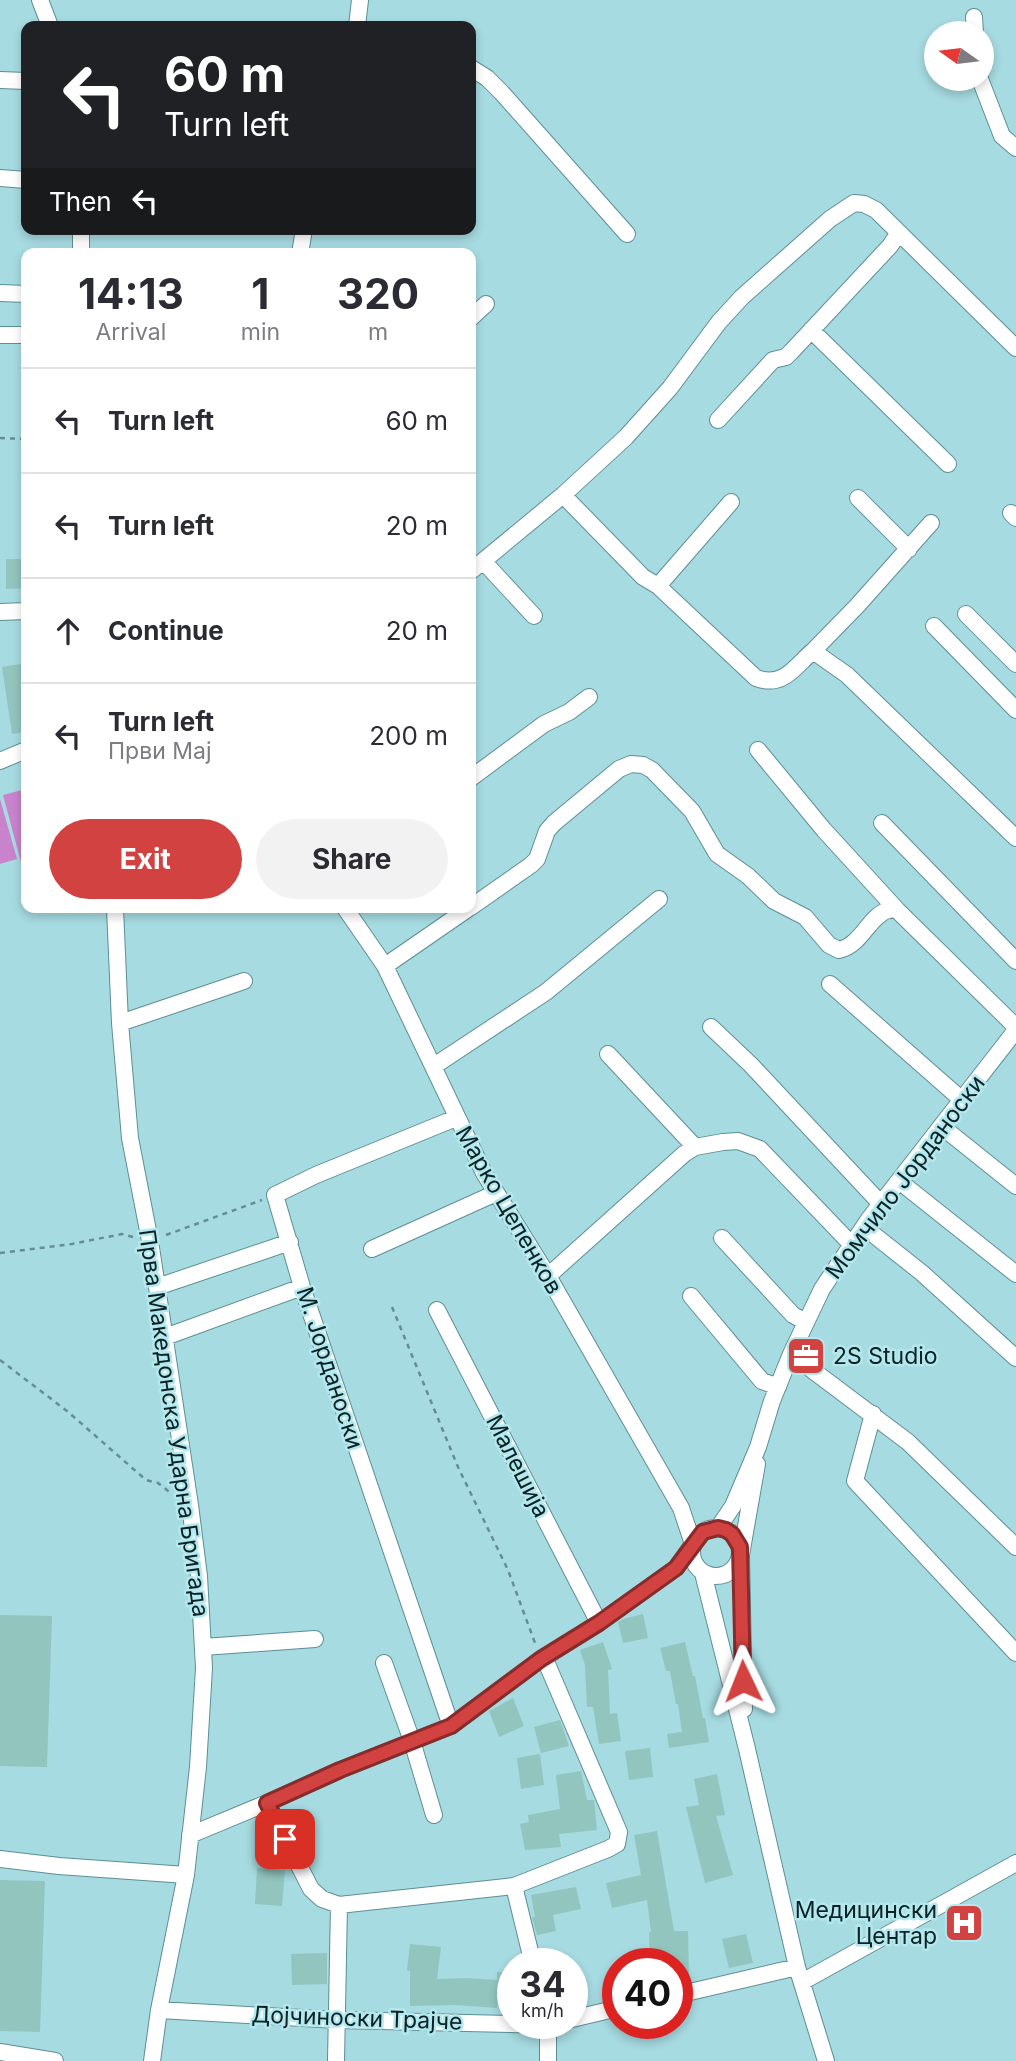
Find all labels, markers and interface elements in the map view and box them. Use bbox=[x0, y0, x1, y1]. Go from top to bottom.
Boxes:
north arrow bbox=[924, 21, 994, 91]
map controls bbox=[924, 21, 994, 91]
text: 60 m bbox=[164, 45, 285, 104]
icon: left bbox=[49, 49, 140, 140]
text: Turn left bbox=[164, 105, 289, 144]
icon: left bbox=[126, 182, 164, 220]
text: Then bbox=[49, 186, 112, 217]
text: 14:13 bbox=[78, 268, 184, 319]
text: 1 bbox=[251, 268, 269, 319]
text: 320 bbox=[337, 268, 419, 319]
text: Arrival bbox=[95, 318, 166, 346]
text: min bbox=[241, 318, 280, 346]
text: m bbox=[368, 318, 388, 346]
icon: left bbox=[49, 402, 87, 440]
text: Turn left bbox=[108, 405, 214, 436]
text: 60 m bbox=[385, 405, 448, 436]
icon: left bbox=[49, 507, 87, 545]
text: Turn left bbox=[108, 510, 214, 541]
text: 20 m bbox=[386, 510, 448, 541]
icon: ahead bbox=[49, 612, 87, 650]
text: Continue bbox=[108, 615, 224, 646]
text: 20 m bbox=[386, 615, 448, 646]
text: Turn left bbox=[108, 706, 214, 737]
icon: left bbox=[49, 717, 87, 755]
text: 200 m bbox=[369, 720, 448, 751]
text: Први Мај bbox=[108, 737, 212, 765]
button: Exit bbox=[49, 819, 242, 899]
button: Share bbox=[256, 819, 448, 899]
street label: Момчило Јорданоски bbox=[819, 1070, 991, 1284]
street label: Марко Цепенков bbox=[450, 1121, 568, 1299]
street label: Прва Македонска Ударна Бригада bbox=[133, 1227, 215, 1619]
street label: М. Јорданоски bbox=[291, 1283, 369, 1453]
office icon: 2S Studio bbox=[785, 1335, 827, 1377]
place label: 2S Studio bbox=[833, 1342, 938, 1370]
street label: Малешија bbox=[480, 1410, 556, 1522]
position arrow bbox=[706, 1644, 780, 1718]
pin bbox=[255, 1809, 315, 1869]
icon: arrive bbox=[266, 1820, 304, 1858]
place label: Медицински Центар bbox=[795, 1896, 937, 1950]
hospital icon: Медицински Центар bbox=[943, 1902, 985, 1944]
speed limit sign: 40 bbox=[602, 1948, 693, 2039]
text: 34 bbox=[519, 1963, 566, 2005]
street label: Дојчиноски Трајче bbox=[251, 2000, 463, 2036]
text: km/h bbox=[521, 2000, 564, 2021]

